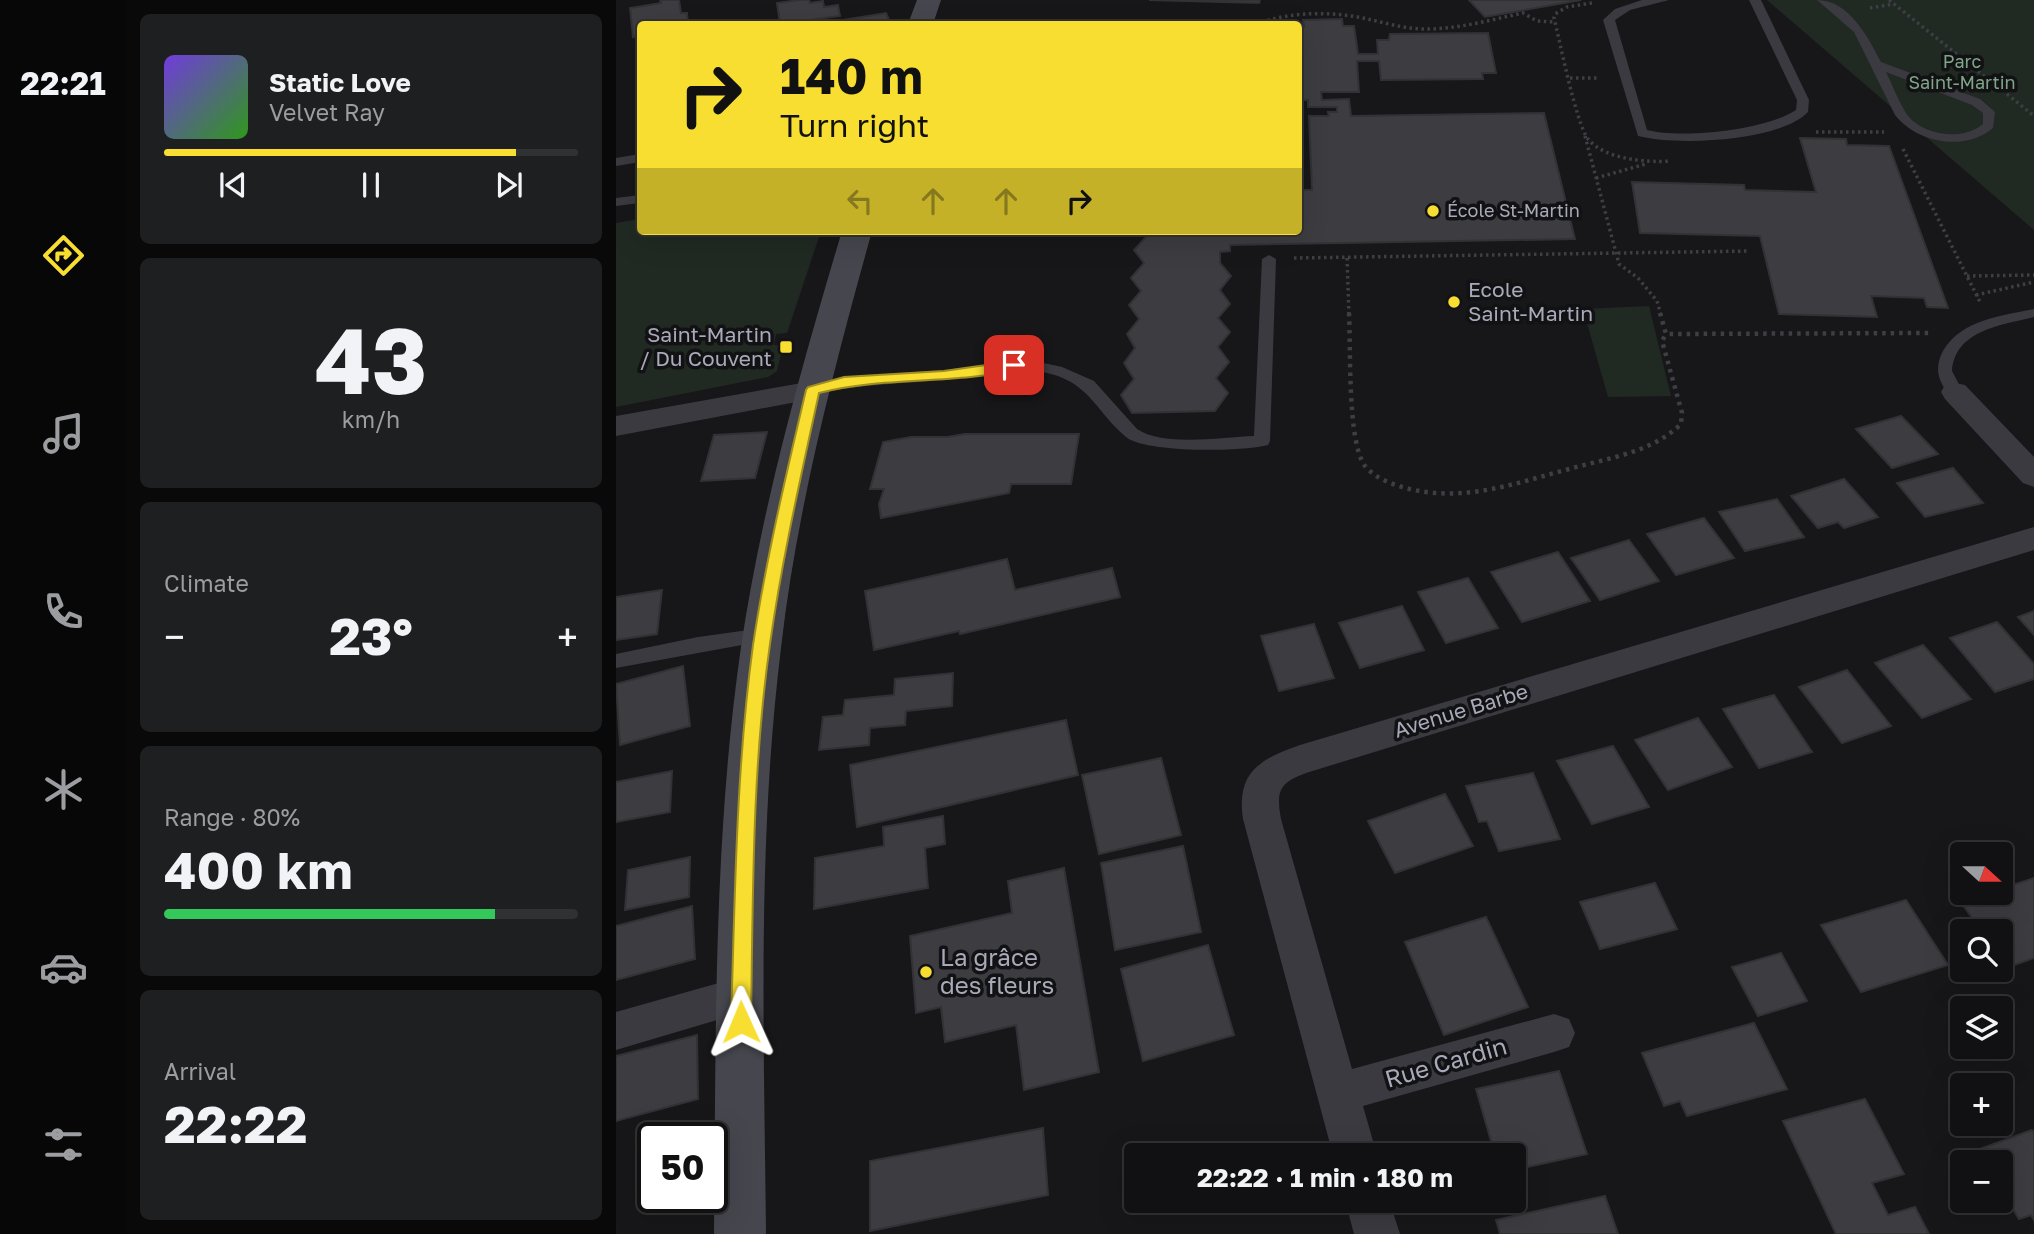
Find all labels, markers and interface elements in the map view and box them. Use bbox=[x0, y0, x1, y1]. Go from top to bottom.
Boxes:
text: 140 m bbox=[780, 46, 923, 105]
icon: right bbox=[665, 49, 756, 140]
park label: Parc Saint-Martin bbox=[1908, 50, 2016, 93]
text: 22:21 bbox=[20, 64, 106, 102]
text: Static Love bbox=[269, 67, 411, 98]
text: Velvet Ray bbox=[269, 98, 385, 126]
text: Turn right bbox=[780, 106, 929, 144]
icon: previous bbox=[214, 166, 252, 204]
icon: pause bbox=[352, 166, 390, 204]
icon: next bbox=[490, 166, 528, 204]
icon: left bbox=[841, 182, 879, 220]
icon: ahead bbox=[914, 182, 952, 220]
icon: ahead bbox=[987, 182, 1025, 220]
icon: right bbox=[1060, 182, 1098, 220]
place label: École St-Martin bbox=[1447, 199, 1580, 221]
marker: École St-Martin bbox=[1425, 203, 1441, 219]
icon: directions bbox=[39, 231, 88, 280]
place label: Ecole Saint-Martin bbox=[1468, 276, 1593, 326]
marker: Ecole Saint-Martin bbox=[1446, 294, 1462, 310]
text: 43 bbox=[315, 305, 427, 414]
place label: Saint-Martin / Du Couvent bbox=[640, 321, 772, 371]
pin bbox=[984, 335, 1044, 395]
marker: Saint-Martin / Du Couvent bbox=[778, 339, 794, 355]
icon: arrive bbox=[995, 346, 1033, 384]
text: km/h bbox=[342, 405, 400, 433]
icon: music bbox=[39, 409, 88, 458]
text: Climate bbox=[164, 569, 249, 597]
icon: phone bbox=[39, 587, 88, 636]
text: 23° bbox=[329, 604, 413, 666]
text: − bbox=[164, 614, 185, 659]
text: + bbox=[557, 614, 578, 659]
street label: Avenue Barbe bbox=[1391, 677, 1531, 743]
icon: climate bbox=[39, 765, 88, 814]
text: Range · 80% bbox=[164, 803, 300, 831]
text: 400 km bbox=[164, 838, 353, 900]
north arrow bbox=[1950, 842, 2012, 905]
map controls bbox=[1950, 842, 2013, 1213]
button: search bbox=[1950, 919, 2013, 982]
place label: La grâce des fleurs bbox=[940, 942, 1054, 999]
icon: car bbox=[39, 943, 88, 992]
marker: La grâce des fleurs bbox=[918, 964, 934, 980]
position arrow bbox=[704, 985, 778, 1059]
button: layers bbox=[1950, 996, 2013, 1059]
street label: Rue Cardin bbox=[1381, 1030, 1510, 1093]
text: Arrival bbox=[164, 1057, 236, 1085]
button: + bbox=[1950, 1073, 2013, 1136]
text: 22:22 bbox=[164, 1092, 308, 1154]
icon: filters bbox=[39, 1120, 88, 1169]
speed limit sign: 50 bbox=[637, 1122, 728, 1213]
button: − bbox=[1950, 1150, 2013, 1213]
text: 22:22 · 1 min · 180 m bbox=[1197, 1162, 1453, 1193]

